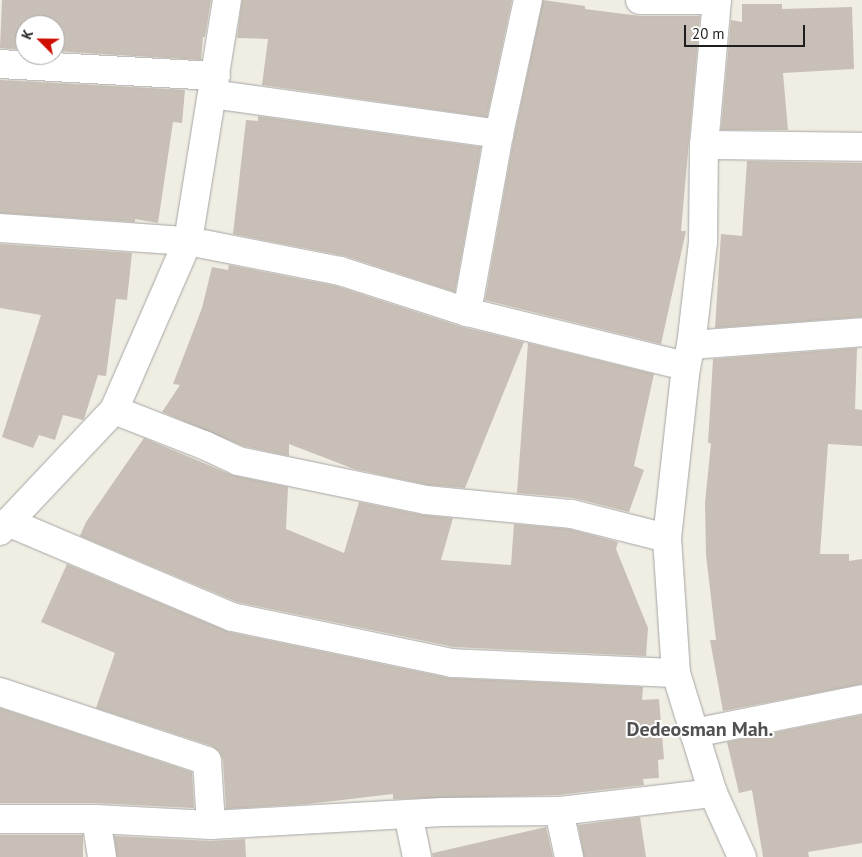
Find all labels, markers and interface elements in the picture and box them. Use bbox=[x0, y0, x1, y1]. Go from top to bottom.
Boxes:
north arrow bbox=[15, 15, 65, 65]
scale bar bbox=[687, 15, 808, 47]
text: 20 m bbox=[692, 24, 725, 43]
text: K bbox=[17, 27, 37, 42]
district label: Dedeosman Mah. bbox=[627, 717, 773, 741]

